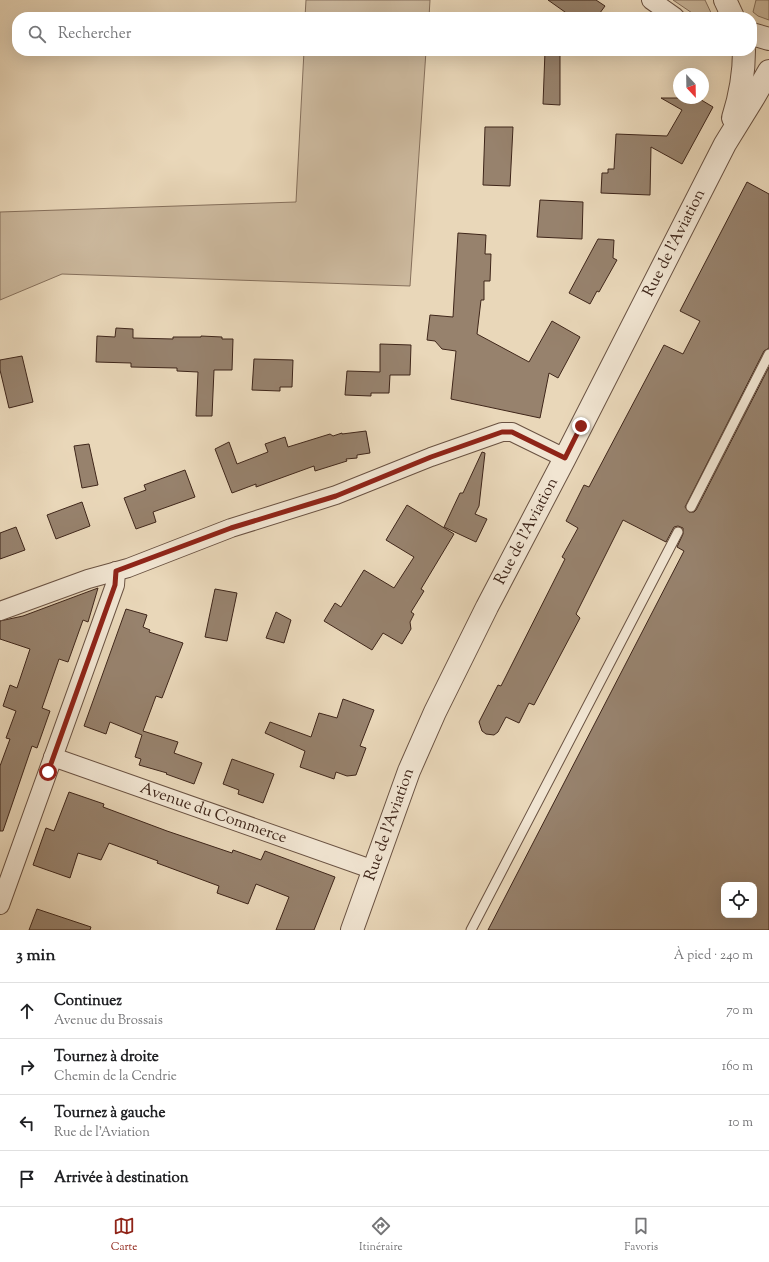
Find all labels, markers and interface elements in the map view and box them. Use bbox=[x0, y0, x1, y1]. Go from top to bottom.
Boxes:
search box bbox=[12, 12, 757, 56]
icon: search bbox=[26, 23, 48, 45]
text: Rechercher bbox=[58, 24, 131, 45]
north arrow bbox=[673, 68, 709, 104]
street label: Rue de l'Aviation bbox=[637, 185, 712, 301]
route end bbox=[572, 417, 590, 435]
street label: Rue de l'Aviation bbox=[489, 473, 564, 589]
route start bbox=[39, 763, 57, 781]
street label: Rue de l'Aviation bbox=[359, 765, 421, 884]
street label: Avenue du Commerce bbox=[137, 777, 290, 850]
map controls bbox=[721, 882, 757, 918]
button: locate bbox=[721, 882, 757, 918]
text: 3 min bbox=[16, 944, 55, 968]
text: À pied · 240 m bbox=[674, 947, 753, 965]
text: Continuez bbox=[54, 991, 122, 1012]
icon: ahead bbox=[16, 1000, 38, 1022]
text: 70 m bbox=[726, 1002, 753, 1020]
text: Avenue du Brossais bbox=[54, 1012, 163, 1030]
text: Tournez à droite bbox=[54, 1047, 159, 1068]
icon: right bbox=[16, 1056, 38, 1078]
text: 160 m bbox=[722, 1058, 753, 1076]
text: Chemin de la Cendrie bbox=[54, 1068, 177, 1086]
text: Tournez à gauche bbox=[54, 1103, 165, 1124]
icon: left bbox=[16, 1112, 38, 1134]
text: 10 m bbox=[728, 1114, 753, 1132]
text: Rue de l'Aviation bbox=[54, 1124, 150, 1142]
icon: arrive bbox=[16, 1168, 38, 1190]
text: Arrivée à destination bbox=[54, 1168, 189, 1189]
tab: Carte bbox=[111, 1215, 137, 1255]
tab: Itinéraire bbox=[359, 1215, 403, 1255]
tab: Favoris bbox=[624, 1215, 658, 1255]

